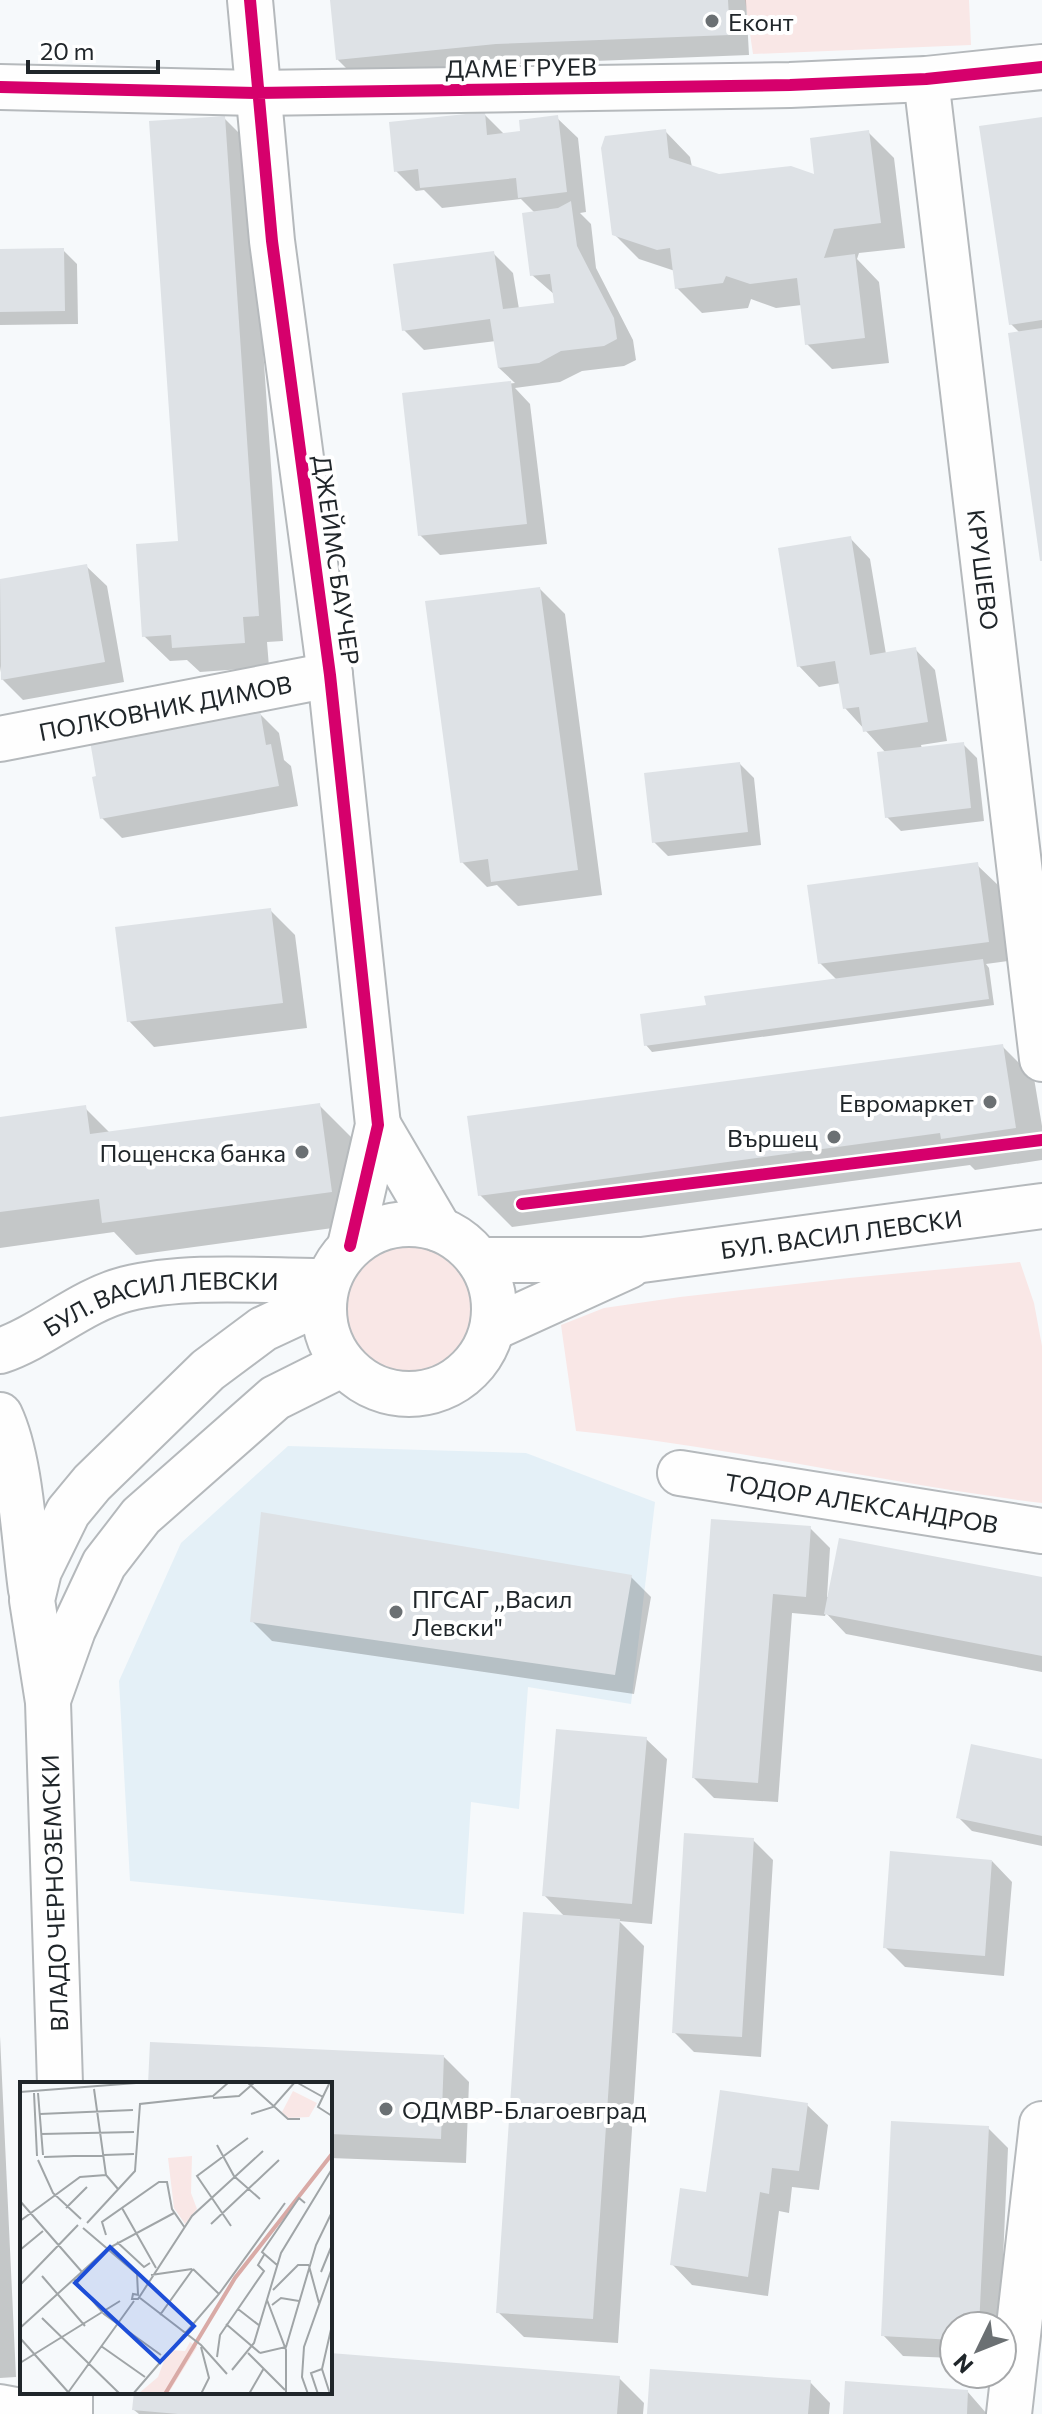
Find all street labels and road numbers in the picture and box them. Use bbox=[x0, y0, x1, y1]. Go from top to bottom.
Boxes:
street label: ДАМЕ ГРУЕВ bbox=[445, 51, 597, 83]
street label: ДЖЕЙМС БАУЧЕР bbox=[308, 453, 366, 667]
street label: КРУШЕВО bbox=[963, 508, 1006, 632]
street label: ПОЛКОВНИК ДИМОВ bbox=[36, 668, 294, 746]
street label: БУЛ. ВАСИЛ ЛЕВСКИ bbox=[718, 1202, 964, 1264]
street label: БУЛ. ВАСИЛ ЛЕВСКИ bbox=[38, 1265, 279, 1342]
street label: ТОДОР АЛЕКСАНДРОВ bbox=[723, 1466, 1000, 1538]
street label: ВЛАДО ЧЕРНОЗЕМСКИ bbox=[35, 1754, 73, 2032]

